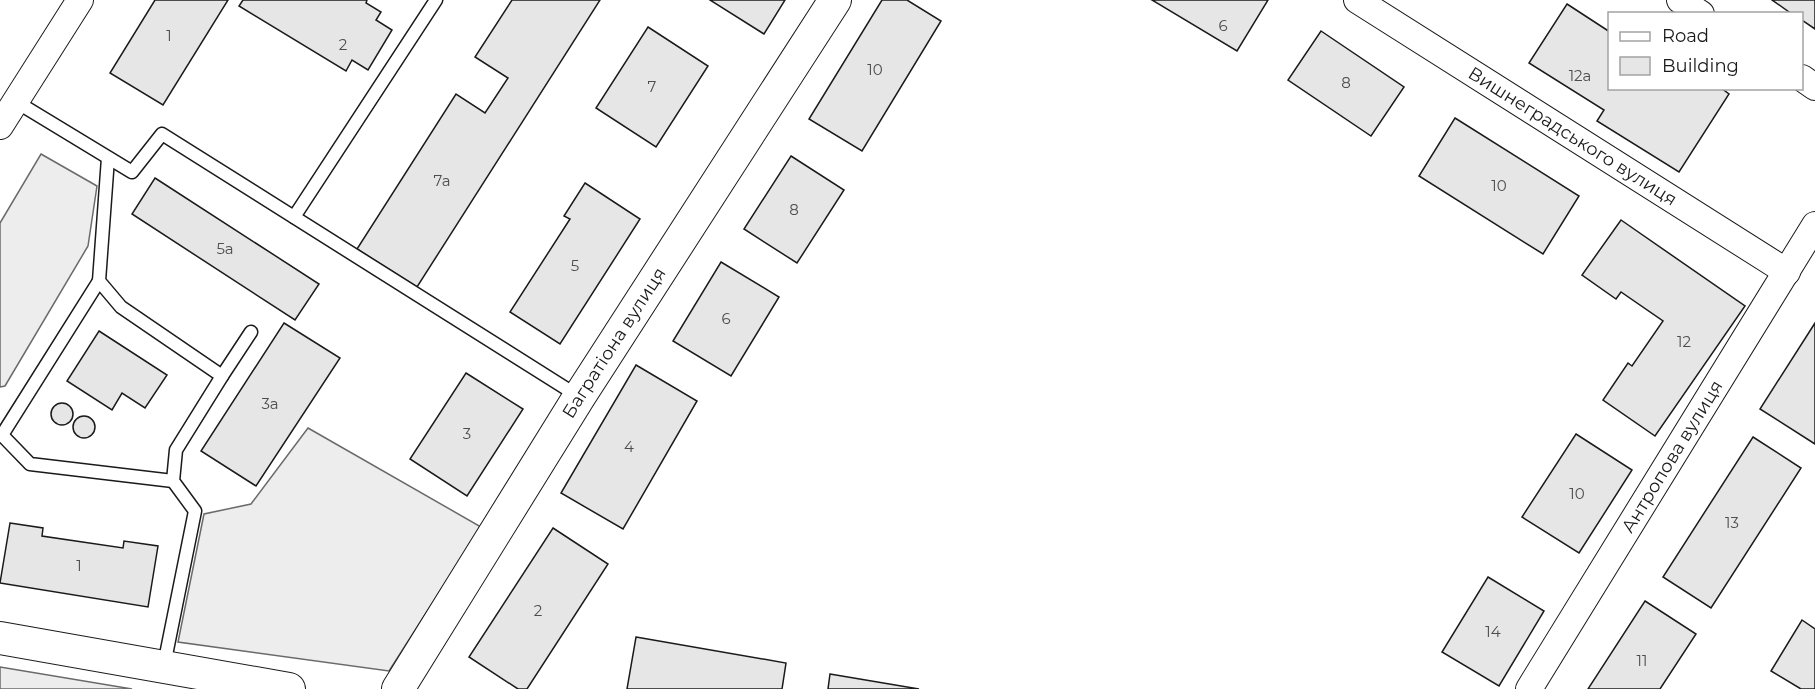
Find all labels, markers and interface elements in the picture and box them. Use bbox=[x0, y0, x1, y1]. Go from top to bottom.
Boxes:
legend bbox=[1608, 12, 1803, 90]
house number: 6 bbox=[1218, 16, 1228, 35]
text: Road bbox=[1662, 25, 1709, 47]
house number: 1 bbox=[166, 26, 172, 45]
house number: 2 bbox=[339, 35, 347, 54]
text: Building bbox=[1662, 55, 1739, 77]
house number: 10 bbox=[867, 60, 883, 79]
street label: Вишнеградського вулиця bbox=[1464, 62, 1681, 211]
house number: 12а bbox=[1569, 66, 1591, 85]
house number: 8 bbox=[1341, 73, 1351, 92]
house number: 7 bbox=[648, 77, 657, 96]
house number: 7а bbox=[434, 171, 451, 190]
house number: 10 bbox=[1491, 176, 1507, 195]
house number: 8 bbox=[789, 200, 799, 219]
house number: 5а bbox=[216, 239, 234, 258]
house number: 5 bbox=[571, 256, 579, 275]
street label: Багратіона вулиця bbox=[558, 263, 671, 422]
house number: 6 bbox=[721, 309, 731, 328]
house number: 12 bbox=[1677, 332, 1691, 351]
street label: Антропова вулиця bbox=[1617, 376, 1728, 537]
house number: 3а bbox=[261, 394, 279, 413]
house number: 3 bbox=[463, 424, 471, 443]
house number: 4 bbox=[624, 437, 634, 456]
house number: 10 bbox=[1569, 484, 1585, 503]
house number: 13 bbox=[1725, 513, 1739, 532]
house number: 1 bbox=[76, 556, 82, 575]
house number: 2 bbox=[534, 601, 542, 620]
house number: 14 bbox=[1485, 622, 1501, 641]
house number: 11 bbox=[1637, 651, 1647, 670]

